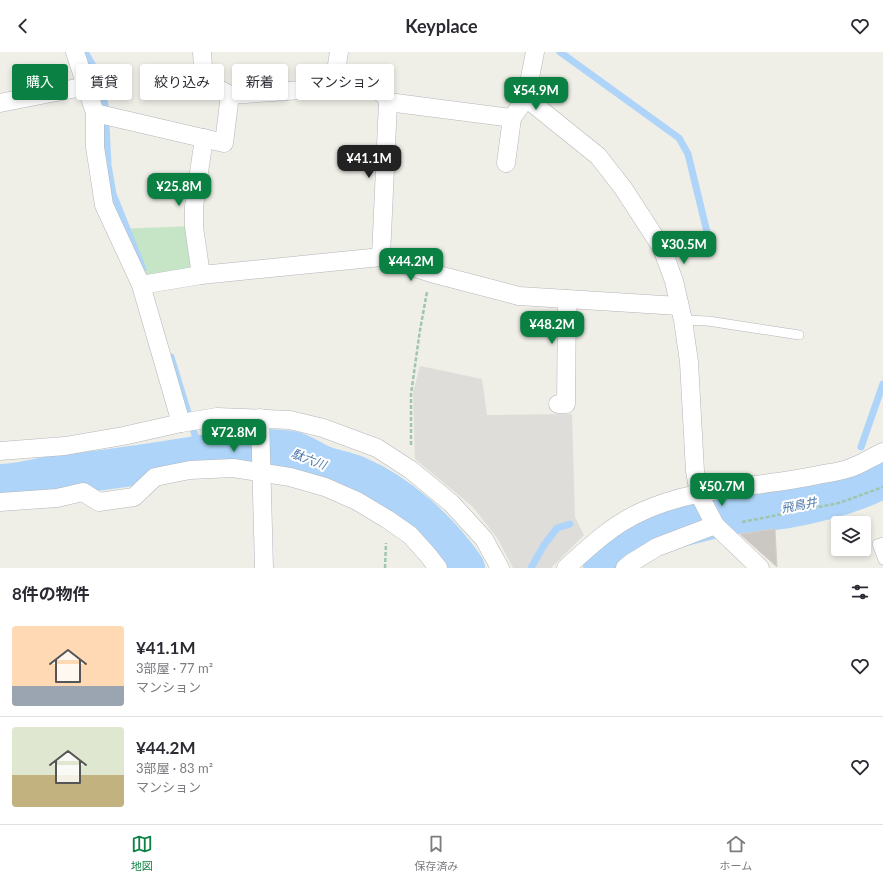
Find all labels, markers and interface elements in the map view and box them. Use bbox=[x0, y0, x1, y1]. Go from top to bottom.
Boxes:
icon: back bbox=[12, 15, 34, 37]
text: Keyplace bbox=[405, 15, 478, 37]
icon: heart bbox=[849, 15, 871, 37]
chip: 購入 bbox=[12, 64, 68, 100]
chip: 賃貸 bbox=[76, 64, 132, 100]
chip: 絞り込み bbox=[140, 64, 224, 100]
chip: 新着 bbox=[232, 64, 288, 100]
chip: マンション bbox=[296, 64, 394, 100]
pin: ¥54.9M bbox=[503, 77, 569, 111]
text: ¥54.9M bbox=[513, 82, 559, 98]
pin: ¥41.1M bbox=[336, 145, 402, 179]
text: ¥41.1M bbox=[346, 150, 392, 166]
pin: ¥25.8M bbox=[146, 173, 212, 207]
text: ¥25.8M bbox=[156, 178, 202, 194]
pin: ¥30.5M bbox=[651, 231, 717, 265]
text: ¥30.5M bbox=[661, 236, 707, 252]
pin: ¥44.2M bbox=[378, 248, 444, 282]
text: ¥44.2M bbox=[388, 253, 434, 269]
pin: ¥48.2M bbox=[519, 311, 585, 345]
text: ¥48.2M bbox=[529, 316, 575, 332]
pin: ¥72.8M bbox=[201, 419, 267, 453]
text: ¥72.8M bbox=[211, 424, 257, 440]
water label: 駄六川 bbox=[290, 446, 330, 473]
pin: ¥50.7M bbox=[689, 473, 755, 507]
text: ¥50.7M bbox=[699, 478, 745, 494]
water label: 飛鳥井 bbox=[780, 494, 819, 516]
map controls bbox=[831, 516, 871, 556]
button: layers bbox=[831, 516, 871, 556]
icon: filters bbox=[849, 581, 871, 603]
text: 8件の物件 bbox=[12, 583, 90, 604]
text: ¥41.1M bbox=[136, 637, 196, 658]
icon: home bbox=[44, 642, 92, 690]
icon: heart bbox=[849, 655, 871, 677]
text: 3部屋 · 77 m² bbox=[136, 660, 213, 676]
text: マンション bbox=[136, 679, 201, 695]
text: ¥44.2M bbox=[136, 737, 196, 758]
icon: home bbox=[44, 743, 92, 791]
icon: heart bbox=[849, 756, 871, 778]
text: 3部屋 · 83 m² bbox=[136, 760, 213, 776]
text: マンション bbox=[136, 779, 201, 795]
tab: 地図 bbox=[131, 833, 153, 873]
tab: 保存済み bbox=[414, 833, 458, 873]
tab: ホーム bbox=[720, 833, 752, 873]

